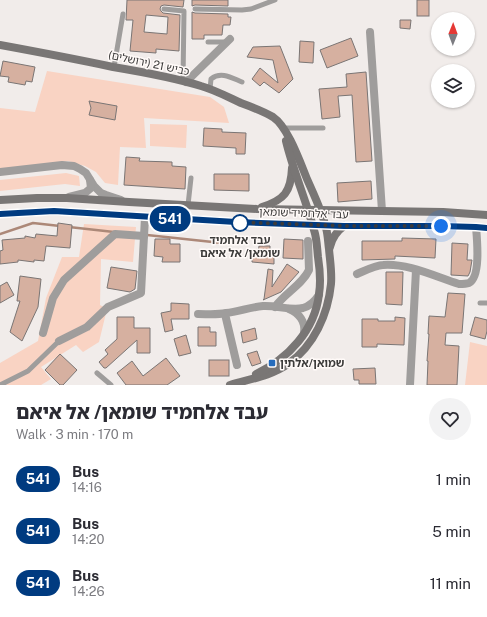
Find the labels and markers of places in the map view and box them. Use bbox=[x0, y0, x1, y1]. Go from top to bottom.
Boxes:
marker: עבד אלחמיד שומאן/ אל איאם bbox=[231, 214, 249, 232]
place label: עבד אלחמיד שומאן/ אל איאם bbox=[200, 234, 280, 259]
place label: שמואן/אלתין bbox=[280, 357, 345, 369]
marker: שמואן/אלתין bbox=[267, 358, 277, 368]

